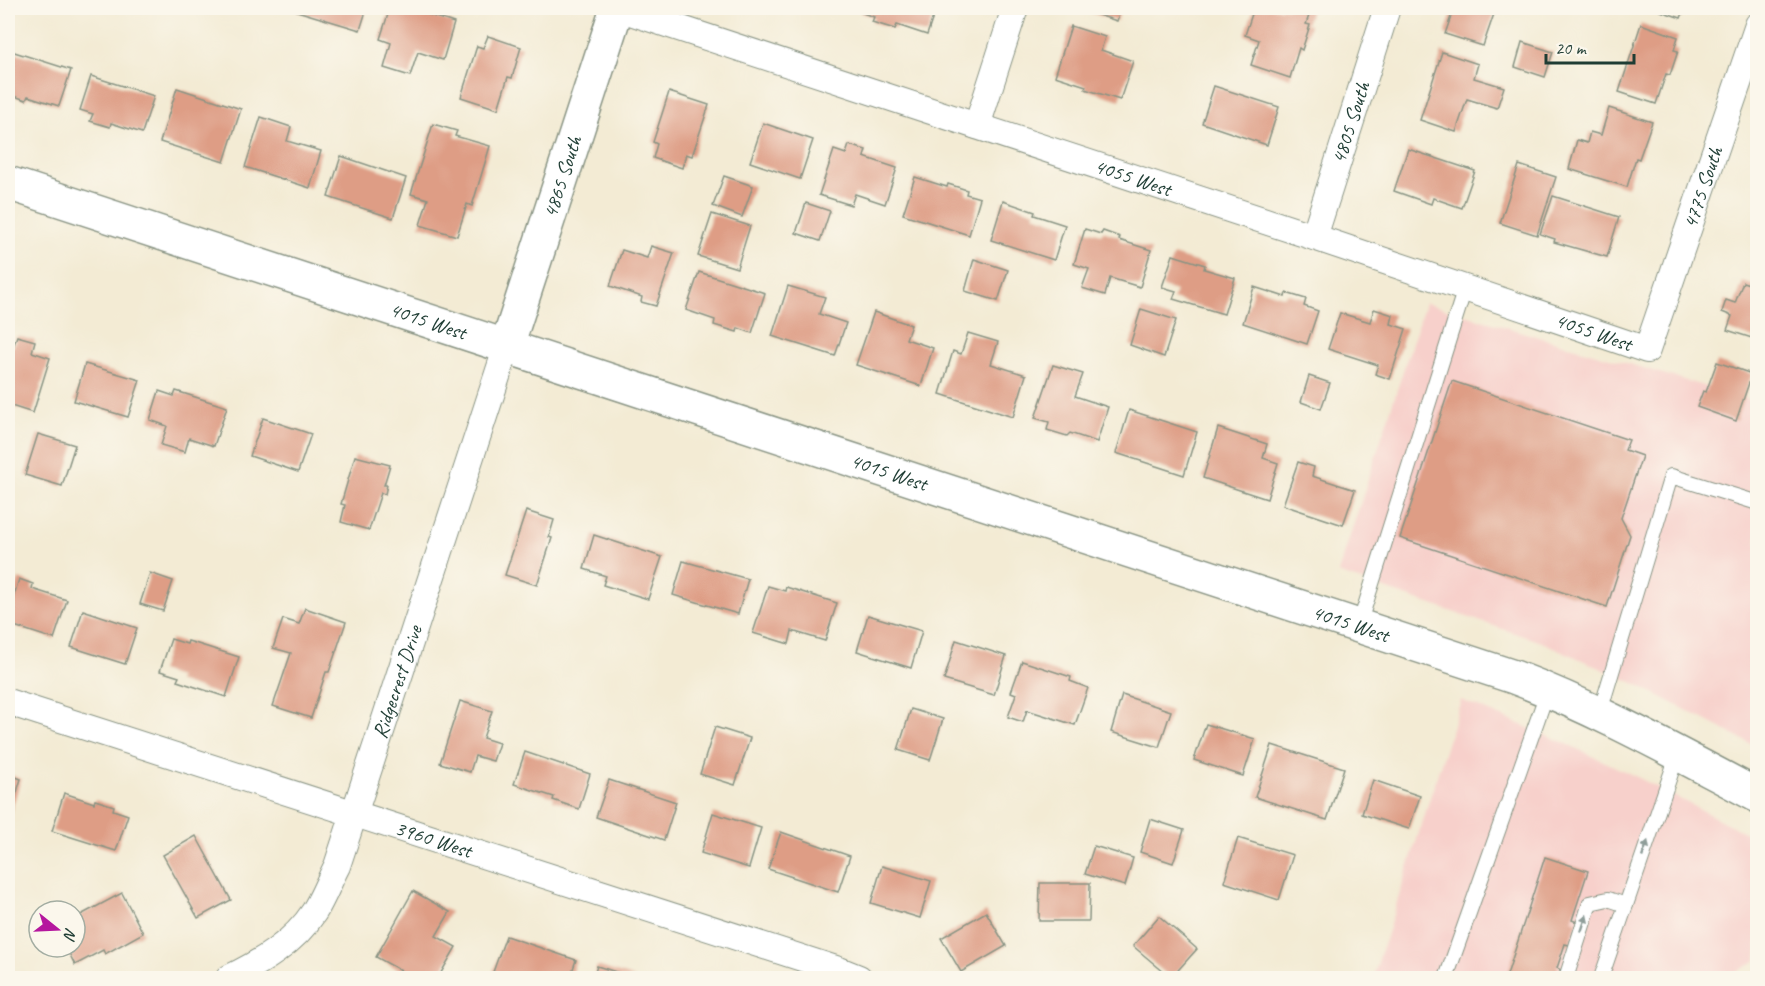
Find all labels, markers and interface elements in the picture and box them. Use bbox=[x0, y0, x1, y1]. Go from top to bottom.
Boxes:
scale bar bbox=[1546, 27, 1634, 65]
text: 20 m bbox=[1555, 37, 1588, 59]
street label: 4805 South bbox=[1325, 77, 1376, 167]
street label: 4865 South bbox=[537, 131, 588, 221]
street label: 4775 South bbox=[1677, 142, 1729, 232]
street label: 4055 West bbox=[1091, 153, 1176, 203]
street label: 4015 West bbox=[386, 296, 472, 346]
street label: 4055 West bbox=[1552, 307, 1637, 358]
street label: 4015 West bbox=[847, 447, 932, 497]
street label: 4015 West bbox=[1309, 599, 1394, 649]
street label: Ridgecrest Drive bbox=[367, 621, 428, 742]
street label: 3960 West bbox=[392, 815, 477, 864]
one-way arrow bbox=[1641, 840, 1651, 858]
north arrow bbox=[27, 899, 87, 959]
one-way arrow bbox=[1580, 914, 1589, 932]
text: N bbox=[58, 926, 81, 944]

